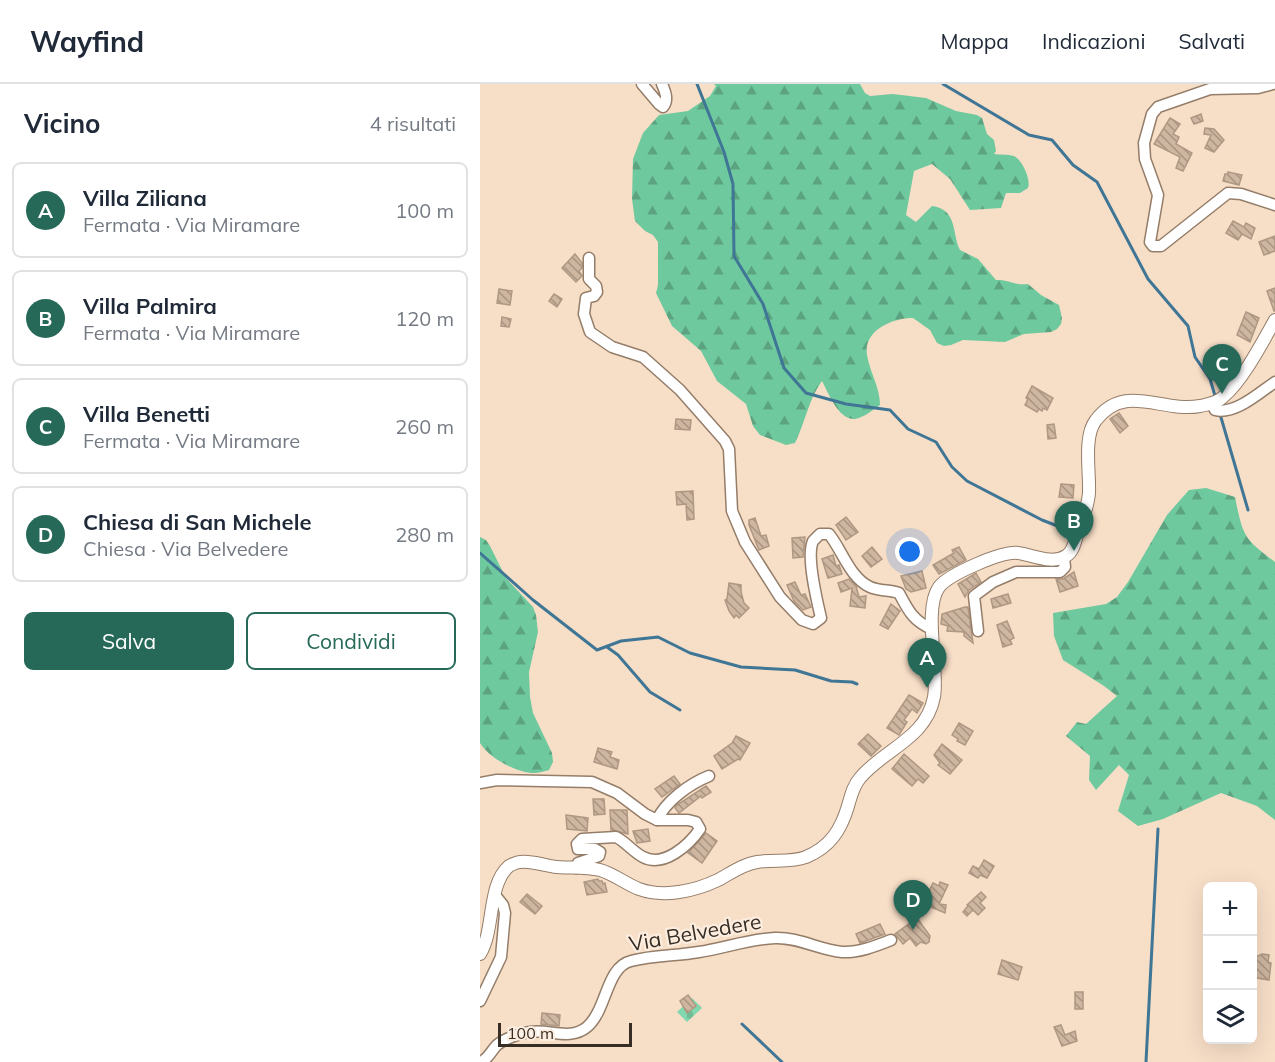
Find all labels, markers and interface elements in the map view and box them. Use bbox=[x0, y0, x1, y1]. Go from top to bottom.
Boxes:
text: Wayfind bbox=[30, 24, 144, 59]
text: Mappa bbox=[941, 28, 1009, 54]
text: Indicazioni bbox=[1042, 28, 1145, 54]
text: Salvati bbox=[1178, 28, 1245, 54]
text: Vicino bbox=[24, 107, 101, 140]
text: 4 risultati bbox=[370, 111, 456, 136]
text: Villa Ziliana bbox=[83, 184, 207, 212]
text: A bbox=[38, 198, 53, 223]
text: 100 m bbox=[395, 198, 454, 223]
text: Fermata · Via Miramare bbox=[83, 212, 300, 237]
text: Villa Palmira bbox=[83, 292, 217, 320]
text: B bbox=[39, 306, 52, 331]
text: 120 m bbox=[395, 306, 454, 331]
text: Fermata · Via Miramare bbox=[83, 320, 300, 345]
pin: C bbox=[1202, 344, 1242, 394]
text: Villa Benetti bbox=[83, 400, 210, 428]
text: C bbox=[39, 414, 52, 439]
text: 260 m bbox=[395, 414, 454, 439]
text: Fermata · Via Miramare bbox=[83, 428, 300, 453]
pin: B bbox=[1054, 502, 1094, 551]
text: Chiesa di San Michele bbox=[83, 508, 311, 536]
text: D bbox=[38, 522, 53, 547]
text: 280 m bbox=[395, 522, 454, 547]
text: Chiesa · Via Belvedere bbox=[83, 536, 288, 561]
your location bbox=[895, 537, 924, 566]
button: Salva bbox=[24, 612, 234, 670]
button: Condividi bbox=[246, 612, 456, 670]
pin: A bbox=[908, 638, 946, 688]
pin: D bbox=[894, 880, 932, 930]
map controls bbox=[1203, 882, 1257, 1044]
button: + bbox=[1203, 882, 1257, 936]
street label: Via Belvedere bbox=[627, 908, 763, 956]
button: − bbox=[1203, 936, 1257, 990]
button: layers bbox=[1203, 990, 1257, 1044]
scale bar bbox=[498, 1020, 632, 1048]
text: 100 m bbox=[507, 1023, 554, 1043]

